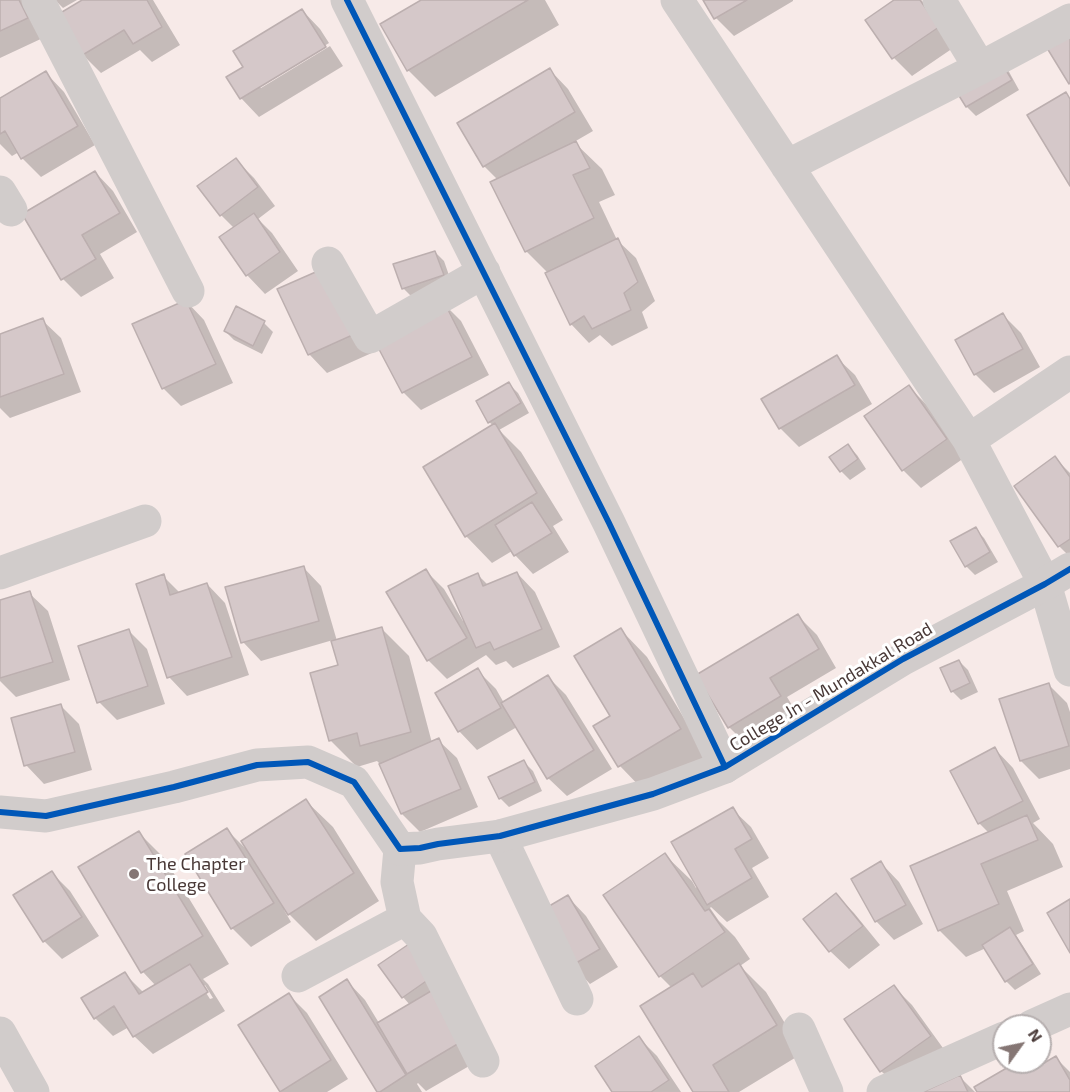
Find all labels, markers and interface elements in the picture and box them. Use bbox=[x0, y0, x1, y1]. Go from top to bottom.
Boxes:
street label: College Jn - Mundakkal Road bbox=[726, 618, 936, 756]
place label: The Chapter College bbox=[146, 853, 245, 896]
marker: The Chapter College bbox=[127, 867, 141, 881]
north arrow bbox=[992, 1014, 1052, 1074]
text: N bbox=[1025, 1025, 1047, 1045]

